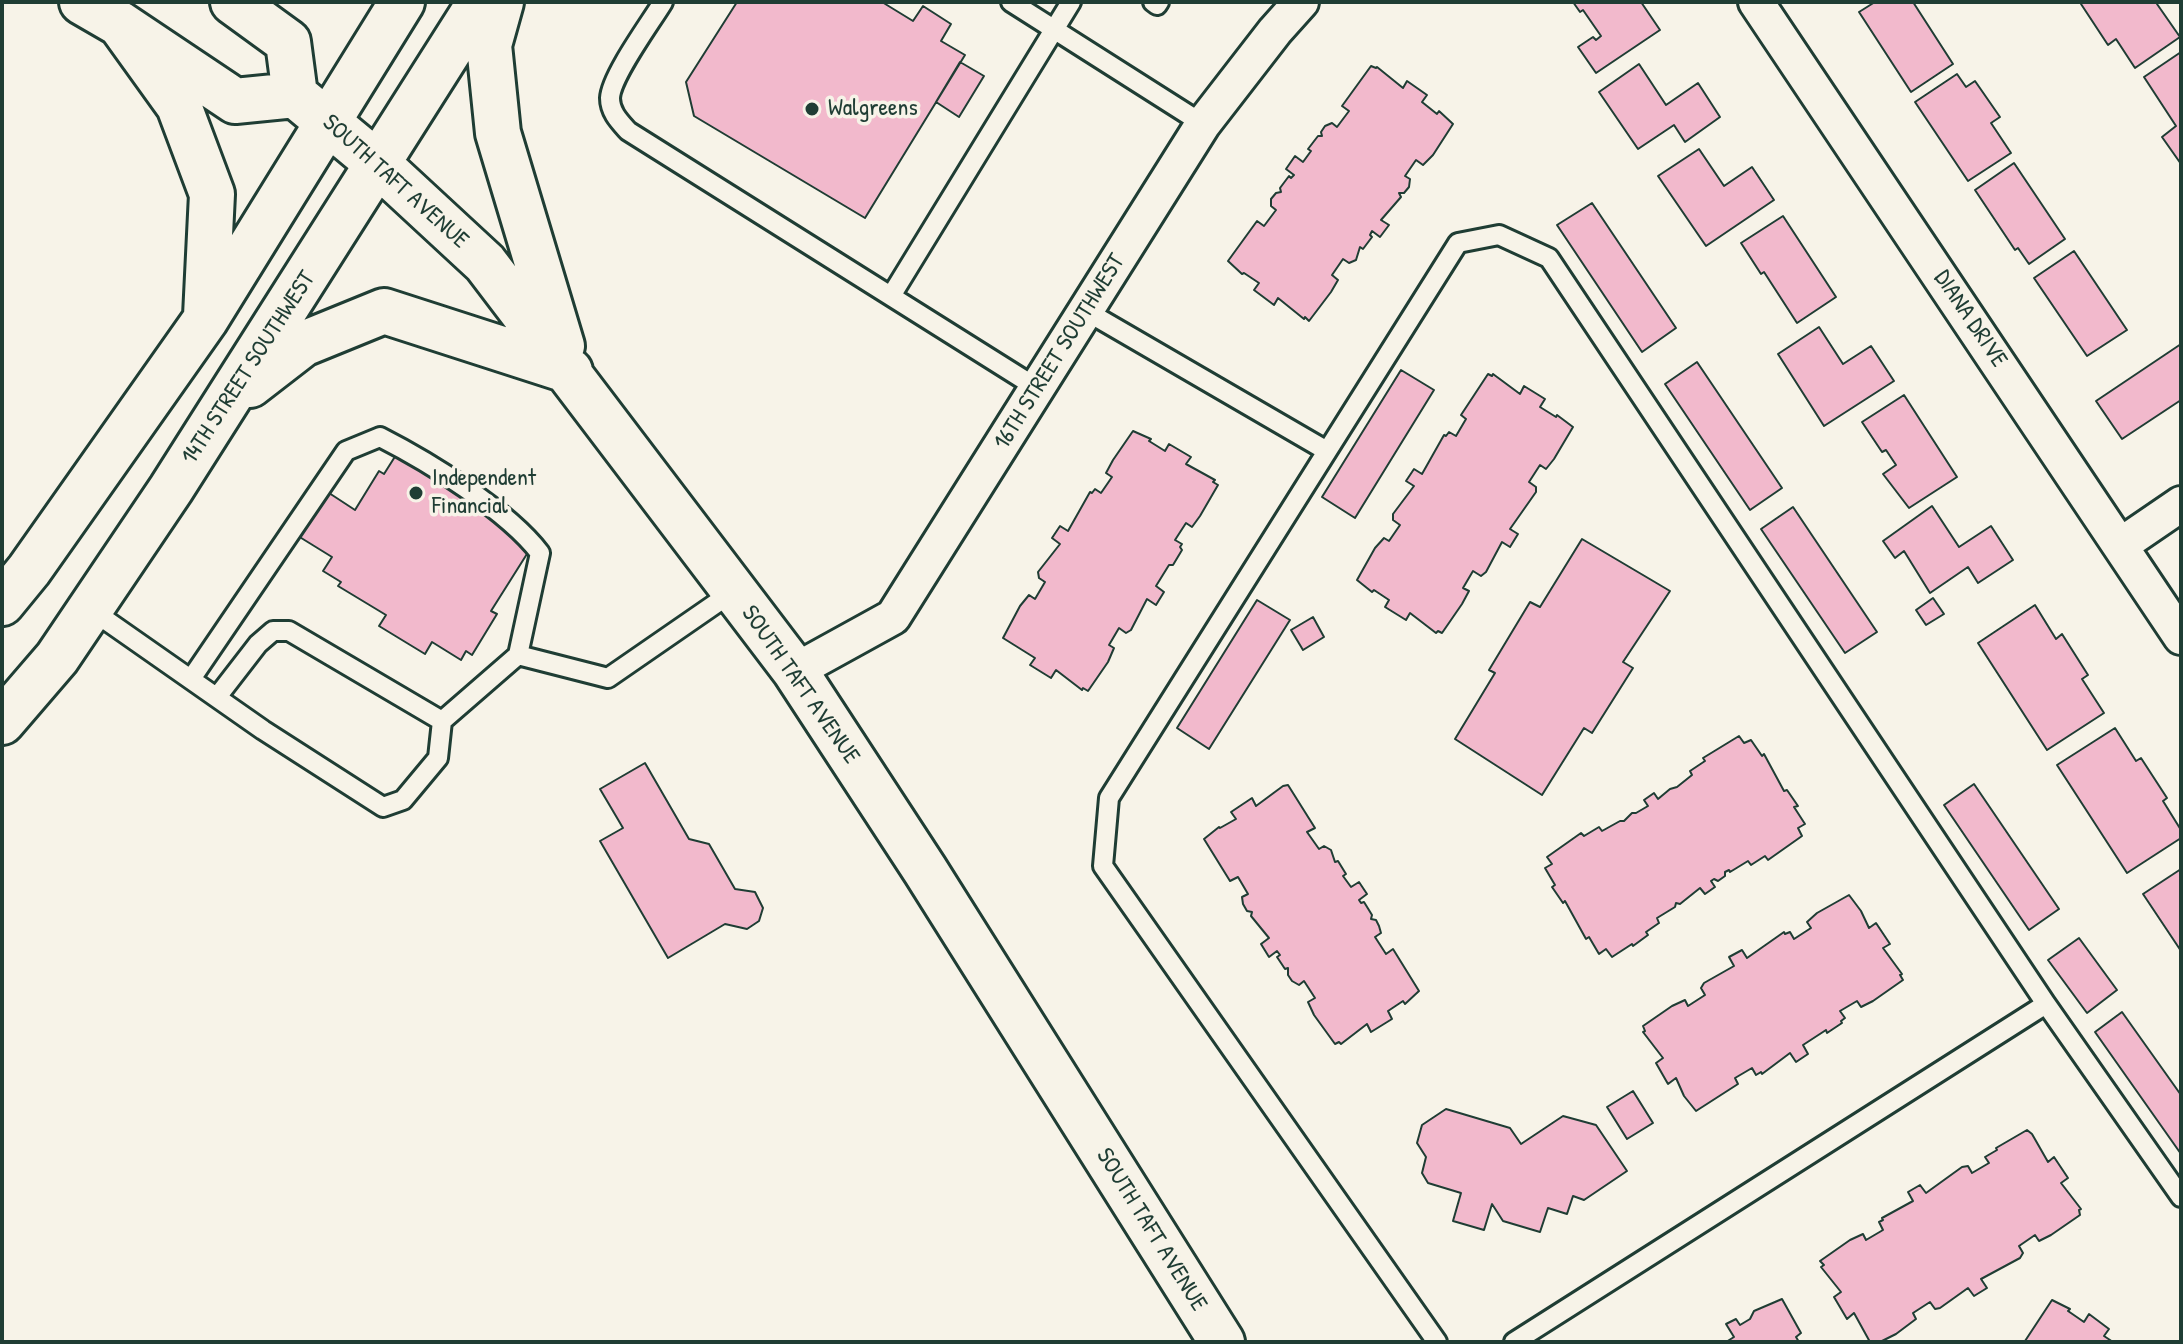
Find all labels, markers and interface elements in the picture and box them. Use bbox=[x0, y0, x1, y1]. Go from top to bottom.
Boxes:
place label: Walgreens bbox=[828, 95, 918, 123]
marker: Walgreens bbox=[803, 100, 821, 118]
street label: SOUTH TAFT AVENUE bbox=[316, 109, 474, 255]
street label: 16TH STREET SOUTHWEST bbox=[988, 249, 1132, 455]
street label: DIANA DRIVE bbox=[1927, 265, 2013, 373]
street label: 14TH STREET SOUTHWEST bbox=[176, 266, 322, 470]
place label: Independent Financial bbox=[432, 465, 536, 521]
marker: Independent Financial bbox=[407, 484, 425, 502]
street label: SOUTH TAFT AVENUE bbox=[735, 600, 865, 770]
street label: SOUTH TAFT AVENUE bbox=[1089, 1143, 1213, 1317]

